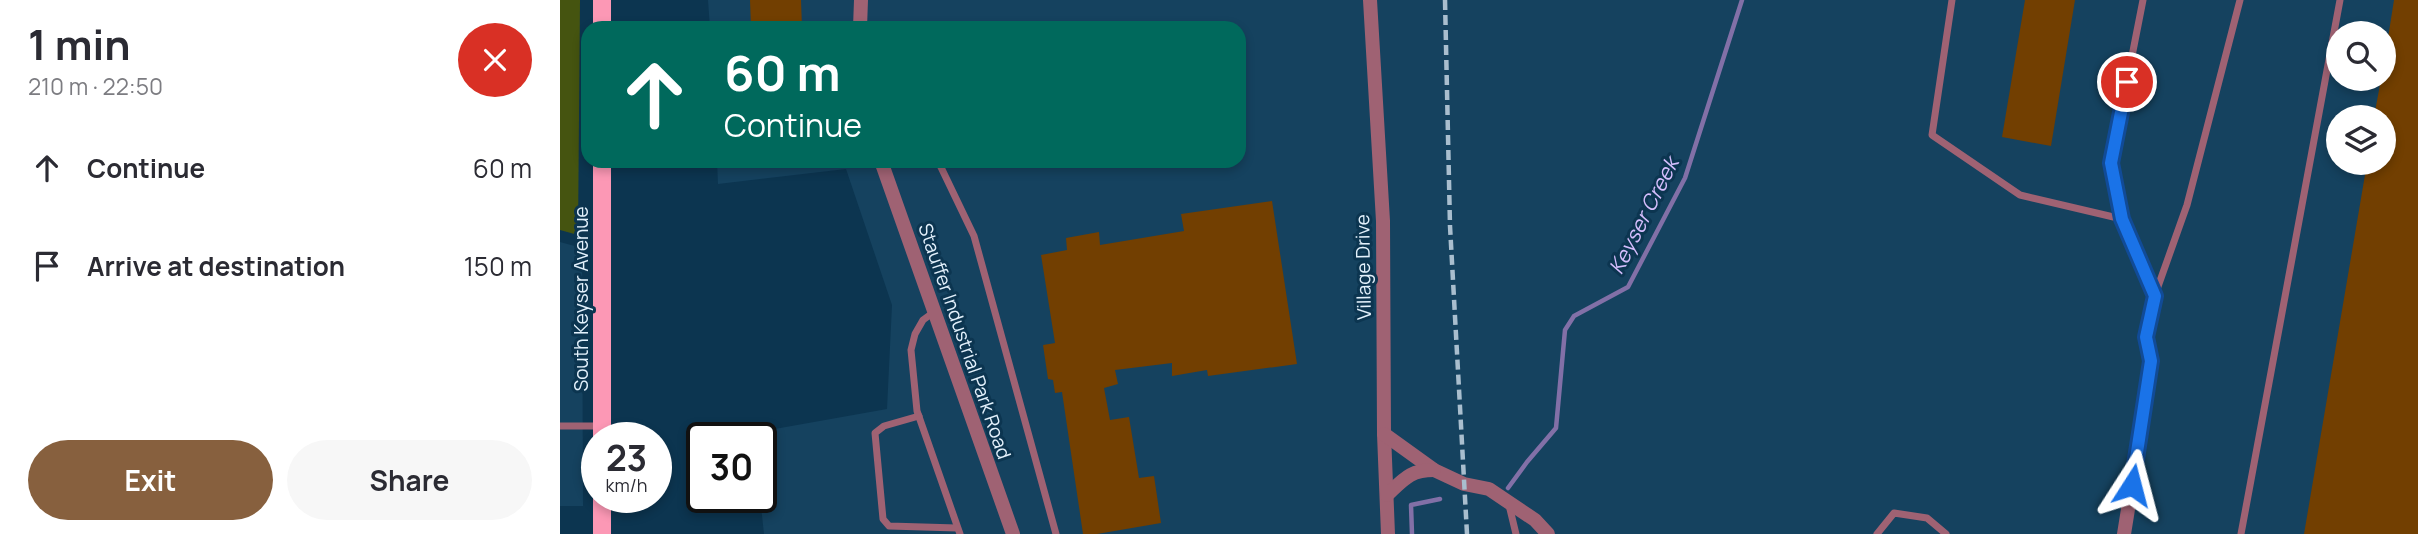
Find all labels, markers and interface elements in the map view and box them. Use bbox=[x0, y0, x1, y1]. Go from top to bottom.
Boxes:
text: 1 min bbox=[28, 15, 131, 73]
map controls bbox=[2326, 21, 2396, 175]
button: search bbox=[2326, 21, 2396, 91]
button: close bbox=[458, 23, 532, 97]
text: 60 m bbox=[724, 39, 841, 106]
icon: ahead bbox=[609, 49, 700, 140]
pin bbox=[2097, 52, 2157, 112]
icon: arrive bbox=[2108, 63, 2146, 101]
text: 210 m · 22:50 bbox=[28, 70, 163, 102]
text: Continue bbox=[724, 103, 862, 147]
button: layers bbox=[2326, 105, 2396, 175]
icon: ahead bbox=[28, 149, 66, 187]
text: Continue bbox=[87, 150, 205, 186]
text: 60 m bbox=[473, 150, 532, 186]
water label: Keyser Creek bbox=[1602, 150, 1686, 279]
street label: South Keyser Avenue bbox=[568, 206, 594, 392]
street label: Village Drive bbox=[1349, 214, 1377, 320]
street label: Stauffer Industrial Park Road bbox=[912, 220, 1018, 462]
icon: arrive bbox=[28, 247, 66, 285]
text: Arrive at destination bbox=[87, 248, 345, 284]
text: 150 m bbox=[464, 248, 532, 284]
speed limit sign: 30 bbox=[686, 422, 777, 513]
text: 23 bbox=[606, 434, 647, 482]
button: Exit bbox=[28, 440, 273, 520]
button: Share bbox=[287, 440, 532, 520]
position arrow bbox=[2095, 448, 2169, 522]
text: km/h bbox=[606, 473, 647, 497]

